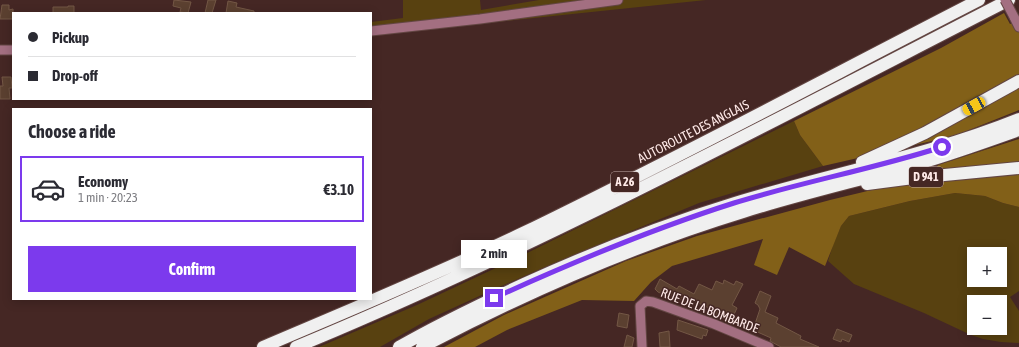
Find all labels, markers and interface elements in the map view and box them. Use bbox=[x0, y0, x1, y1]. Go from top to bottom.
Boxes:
text: Pickup bbox=[52, 29, 89, 46]
text: Drop-off bbox=[52, 67, 98, 84]
car bbox=[961, 95, 987, 117]
street label: AUTOROUTE DES ANGLAIS bbox=[635, 97, 752, 166]
text: Choose a ride bbox=[28, 121, 116, 142]
route start bbox=[933, 138, 951, 156]
road number: D 941 bbox=[909, 167, 943, 187]
icon: car bbox=[30, 171, 66, 207]
road number: A 26 bbox=[611, 172, 639, 192]
text: Economy bbox=[78, 173, 128, 190]
text: €3.10 bbox=[323, 181, 354, 198]
text: 1 min · 20:23 bbox=[78, 190, 138, 205]
callout: 2 min bbox=[461, 240, 527, 268]
button: Confirm bbox=[28, 246, 356, 292]
text: 2 min bbox=[481, 246, 507, 261]
map controls bbox=[967, 247, 1007, 335]
button: + bbox=[967, 247, 1007, 287]
street label: RUE DE LA BOMBARDE bbox=[659, 285, 761, 336]
route end bbox=[485, 289, 503, 307]
button: − bbox=[967, 295, 1007, 335]

